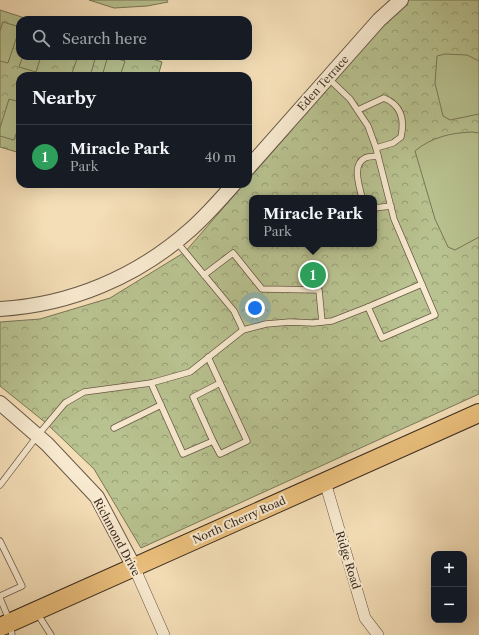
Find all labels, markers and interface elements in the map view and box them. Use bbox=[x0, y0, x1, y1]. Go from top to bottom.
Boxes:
search box bbox=[16, 16, 252, 60]
icon: search bbox=[30, 27, 52, 49]
text: Search here bbox=[62, 29, 147, 48]
street label: Eden Terrace bbox=[294, 52, 352, 114]
text: Nearby bbox=[32, 88, 96, 108]
text: Miracle Park bbox=[70, 139, 169, 158]
text: 1 bbox=[42, 149, 48, 165]
text: 40 m bbox=[205, 149, 236, 165]
text: Park bbox=[70, 158, 98, 174]
popup bbox=[249, 195, 377, 247]
text: Miracle Park bbox=[263, 204, 363, 223]
text: Park bbox=[263, 223, 292, 239]
pin: 1 bbox=[300, 260, 326, 290]
your location bbox=[245, 298, 265, 318]
street label: North Cherry Road bbox=[190, 493, 288, 547]
street label: Richmond Drive bbox=[91, 496, 143, 578]
street label: Ridge Road bbox=[333, 529, 364, 591]
map controls bbox=[431, 551, 467, 623]
button: + bbox=[431, 551, 467, 587]
button: − bbox=[431, 587, 467, 623]

